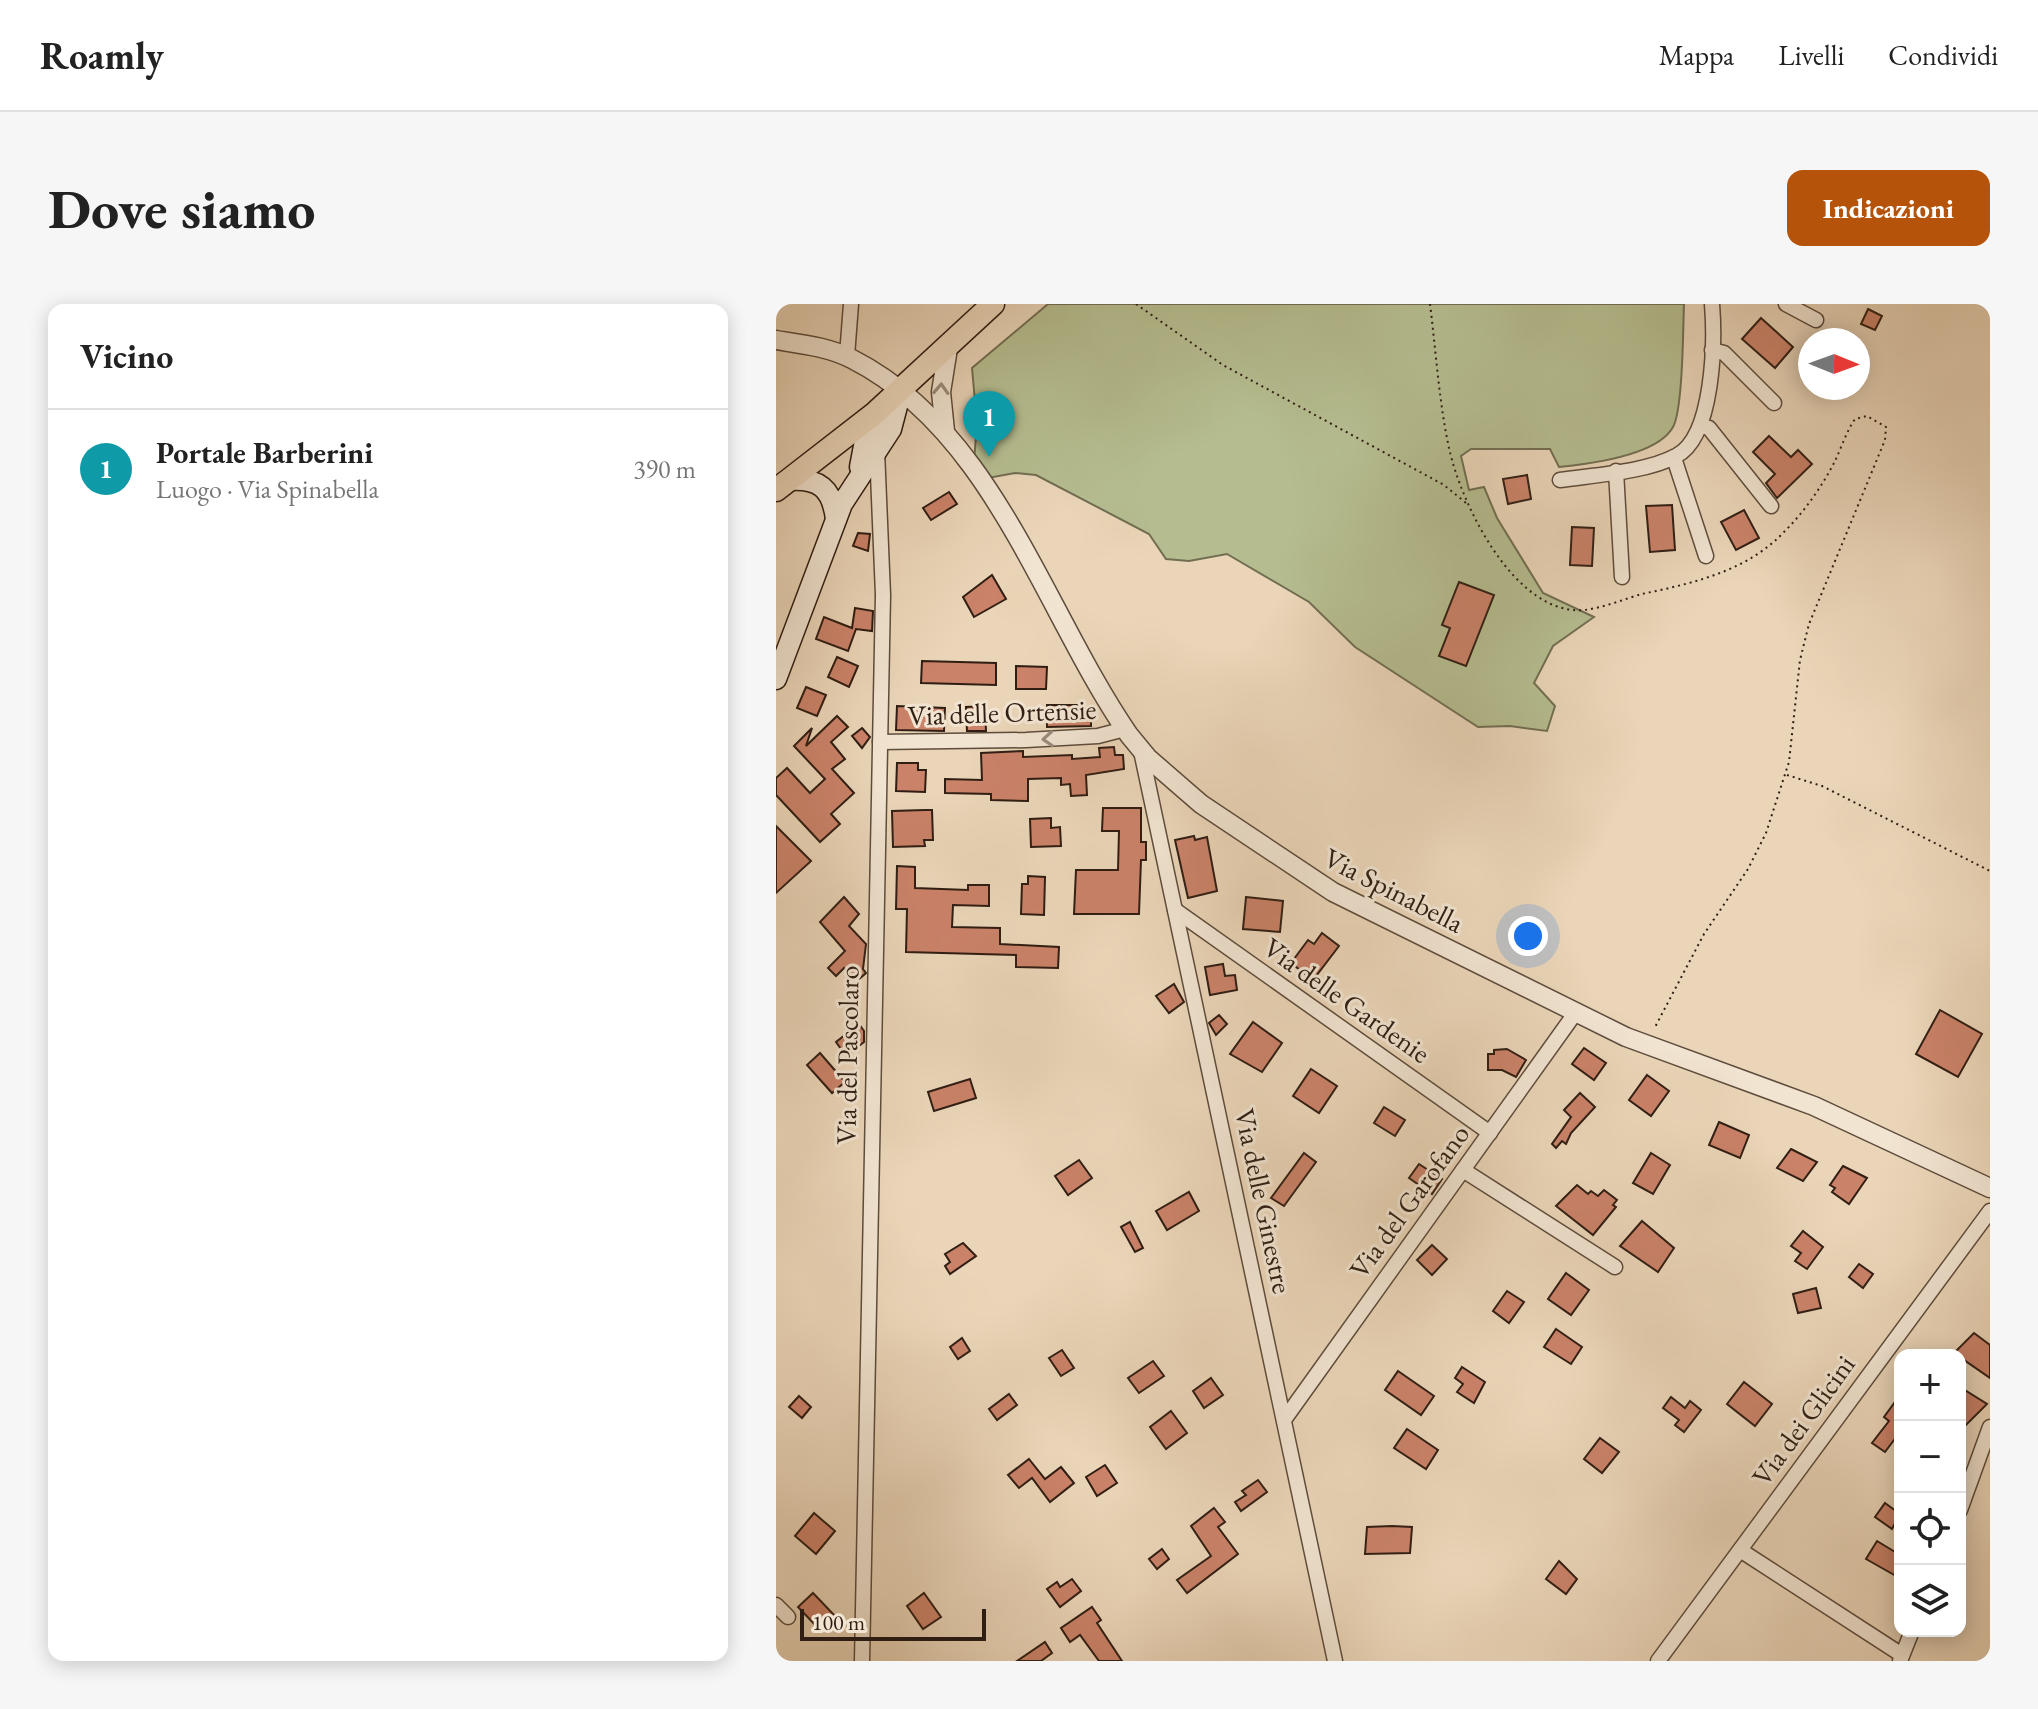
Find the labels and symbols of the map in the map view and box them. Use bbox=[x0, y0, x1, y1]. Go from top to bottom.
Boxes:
north arrow bbox=[1798, 328, 1870, 400]
one-way arrow bbox=[932, 382, 949, 395]
pin: 1 bbox=[963, 391, 1015, 457]
street label: Via delle Ortensie bbox=[907, 691, 1097, 733]
one-way arrow bbox=[1041, 730, 1054, 747]
street label: Via Spinabella bbox=[1318, 839, 1471, 941]
your location bbox=[1508, 916, 1548, 956]
street label: Via delle Gardenie bbox=[1257, 929, 1437, 1071]
street label: Via del Pascolaro bbox=[827, 965, 867, 1145]
street label: Via delle Ginestre bbox=[1227, 1105, 1301, 1297]
street label: Via del Garofano bbox=[1341, 1117, 1477, 1285]
street label: Via dei Glicini bbox=[1743, 1347, 1863, 1493]
scale bar bbox=[800, 1605, 986, 1641]

